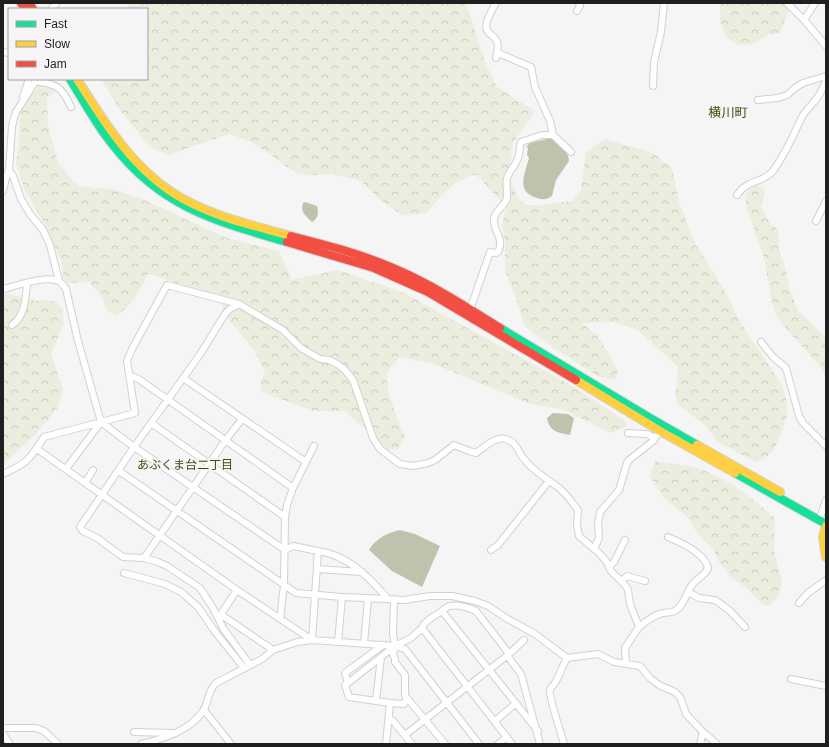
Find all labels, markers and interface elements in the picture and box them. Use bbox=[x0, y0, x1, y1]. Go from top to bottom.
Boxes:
legend bbox=[8, 8, 148, 80]
text: Fast bbox=[44, 17, 68, 31]
text: Slow bbox=[44, 37, 70, 51]
text: Jam bbox=[44, 57, 67, 71]
district label: 横川町 bbox=[708, 105, 748, 120]
district label: あぶくま台二丁目 bbox=[137, 458, 233, 472]

